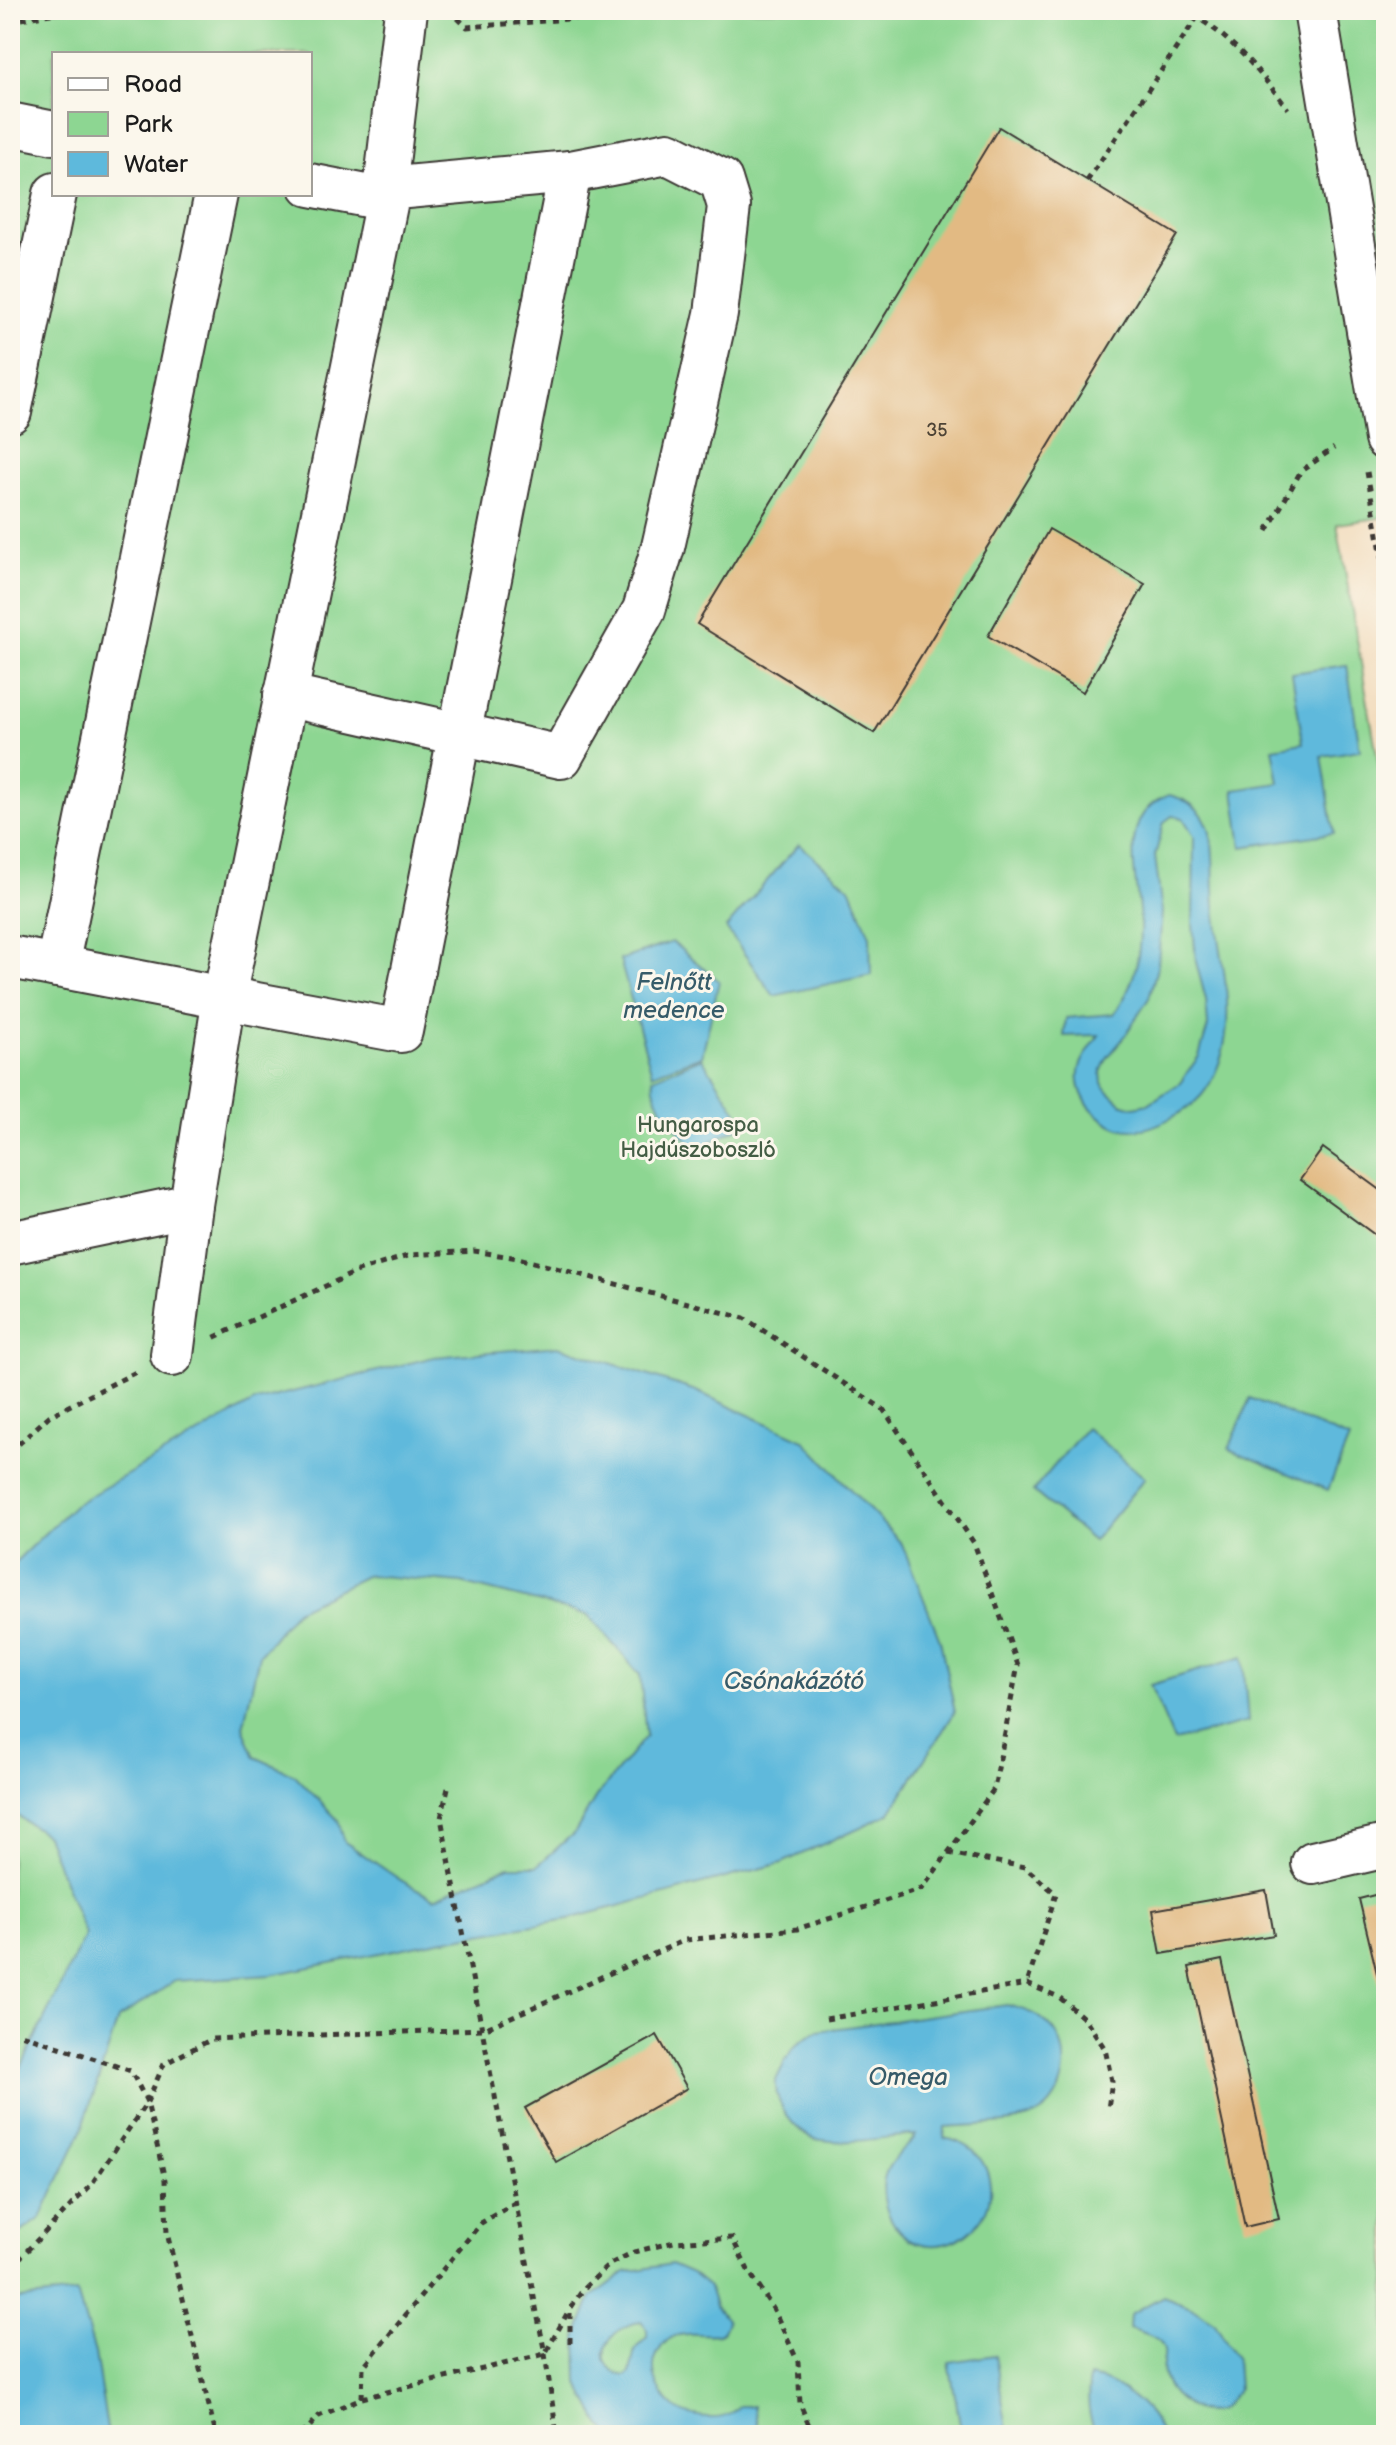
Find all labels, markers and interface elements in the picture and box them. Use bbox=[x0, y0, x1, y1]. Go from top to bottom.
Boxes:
legend bbox=[52, 52, 312, 196]
text: Road bbox=[124, 70, 182, 99]
text: Park bbox=[124, 110, 172, 139]
text: Water bbox=[124, 150, 188, 179]
house number: 35 bbox=[926, 420, 948, 441]
water label: Felnőtt medence bbox=[623, 968, 725, 1025]
park label: Hungarospa Hajdúszoboszló bbox=[620, 1112, 776, 1164]
water label: Csónakázótó bbox=[724, 1667, 864, 1696]
water label: Omega bbox=[868, 2063, 948, 2092]

